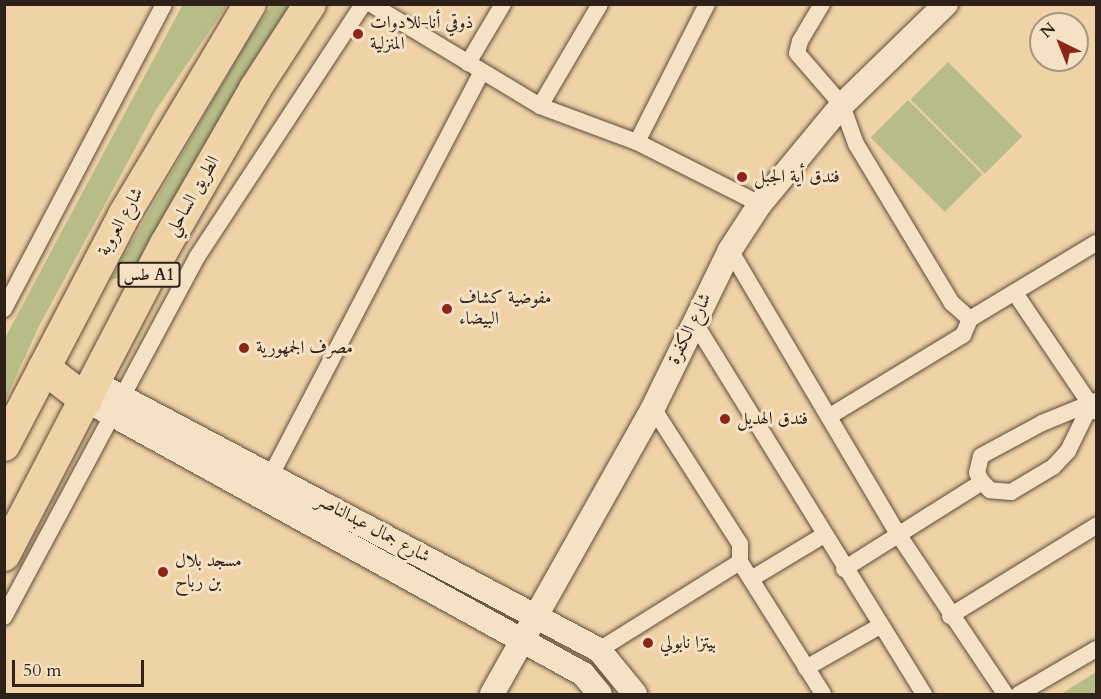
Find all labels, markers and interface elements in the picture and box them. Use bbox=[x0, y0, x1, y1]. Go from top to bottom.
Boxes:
north arrow bbox=[1029, 12, 1089, 72]
place label: ذوقي أنا-للادوات المنزلية bbox=[370, 13, 473, 56]
text: N bbox=[1036, 18, 1061, 43]
marker: ذوقي أنا-للادوات المنزلية bbox=[351, 27, 365, 41]
street label: الطريق الساحلي bbox=[161, 152, 225, 240]
place label: فندق أية الجبل bbox=[754, 166, 840, 188]
marker: فندق أية الجبل bbox=[735, 170, 749, 184]
street label: شارع العروبة bbox=[93, 184, 149, 260]
road number: طس A1 bbox=[118, 262, 180, 288]
place label: مفوضية كشاف البيضاء bbox=[459, 288, 552, 330]
street label: شارع الكفرة bbox=[663, 290, 717, 368]
marker: مفوضية كشاف البيضاء bbox=[440, 302, 454, 316]
place label: مصرف الجمهورية bbox=[256, 337, 353, 359]
marker: مصرف الجمهورية bbox=[237, 341, 251, 355]
place label: فندق الهديل bbox=[737, 408, 808, 430]
marker: فندق الهديل bbox=[718, 412, 732, 426]
street label: شارع جمال عبدالناصر bbox=[312, 490, 434, 568]
place label: مسجد بلال بن رباح bbox=[175, 551, 242, 594]
marker: مسجد بلال بن رباح bbox=[156, 565, 170, 579]
place label: بيتزا نابولي bbox=[660, 632, 716, 654]
marker: بيتزا نابولي bbox=[641, 636, 655, 650]
scale bar bbox=[15, 648, 147, 686]
text: 50 m bbox=[23, 658, 62, 683]

